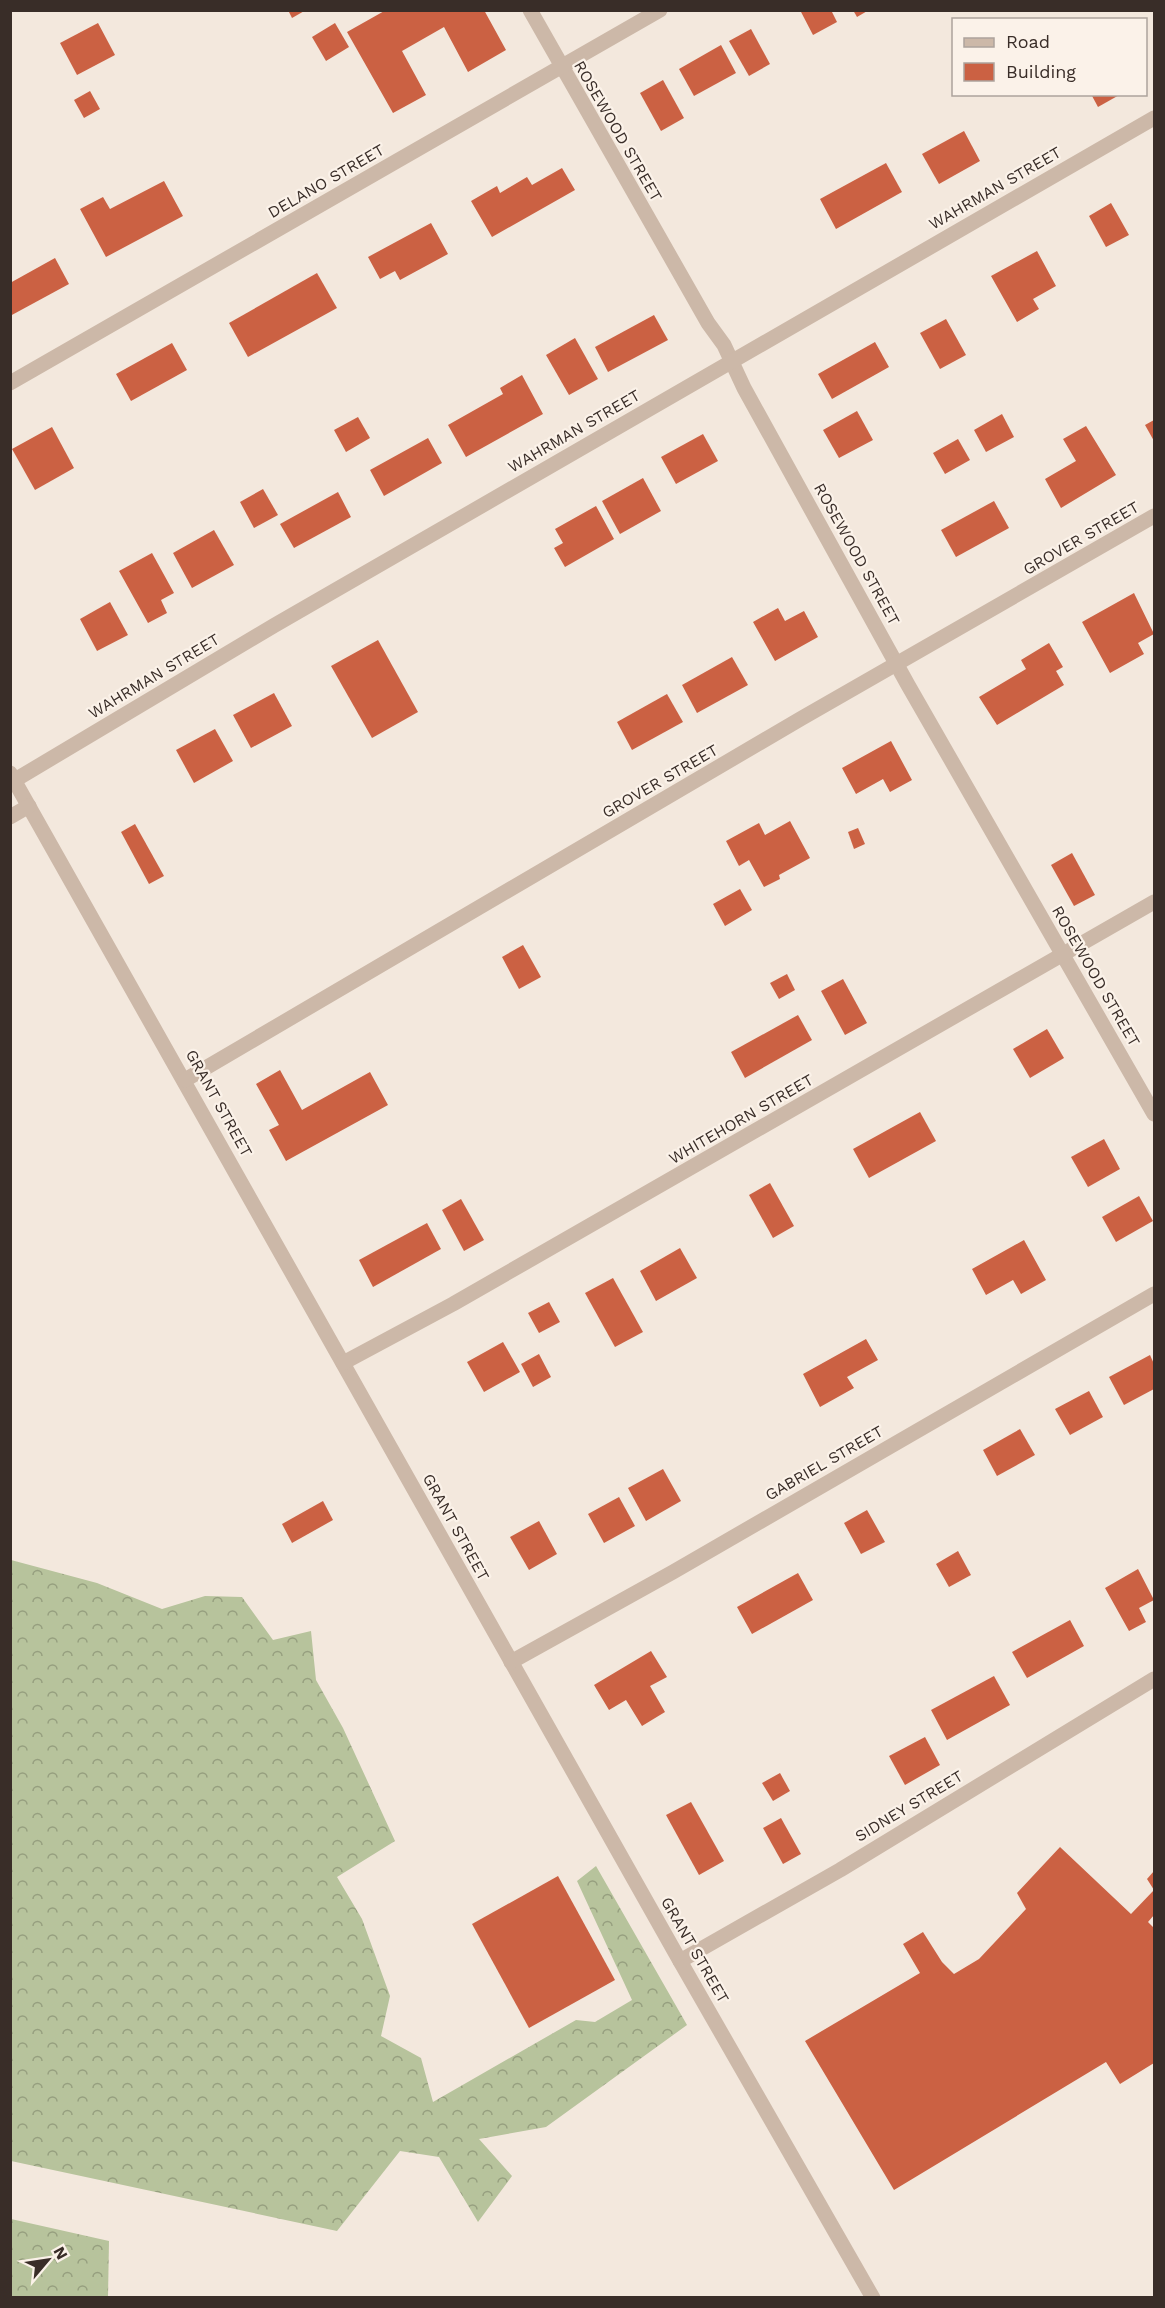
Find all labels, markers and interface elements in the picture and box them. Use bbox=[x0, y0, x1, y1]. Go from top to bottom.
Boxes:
legend bbox=[952, 18, 1147, 96]
text: Road bbox=[1006, 31, 1050, 52]
street label: ROSEWOOD STREET bbox=[570, 57, 666, 205]
text: Building bbox=[1006, 61, 1076, 82]
street label: DELANO STREET bbox=[264, 140, 388, 222]
street label: WAHRMAN STREET bbox=[926, 142, 1065, 234]
street label: WAHRMAN STREET bbox=[505, 385, 644, 477]
street label: ROSEWOOD STREET bbox=[810, 480, 904, 629]
street label: GROVER STREET bbox=[1020, 497, 1143, 579]
street label: WAHRMAN STREET bbox=[85, 629, 223, 723]
street label: GROVER STREET bbox=[599, 740, 722, 822]
street label: ROSEWOOD STREET bbox=[1048, 902, 1144, 1050]
street label: GRANT STREET bbox=[182, 1046, 256, 1160]
street label: WHITEHORN STREET bbox=[665, 1070, 817, 1168]
street label: GABRIEL STREET bbox=[762, 1421, 887, 1504]
street label: GRANT STREET bbox=[419, 1470, 493, 1584]
street label: SIDNEY STREET bbox=[852, 1766, 967, 1846]
street label: GRANT STREET bbox=[657, 1894, 733, 2007]
north arrow bbox=[18, 2230, 78, 2290]
text: N bbox=[49, 2243, 72, 2263]

